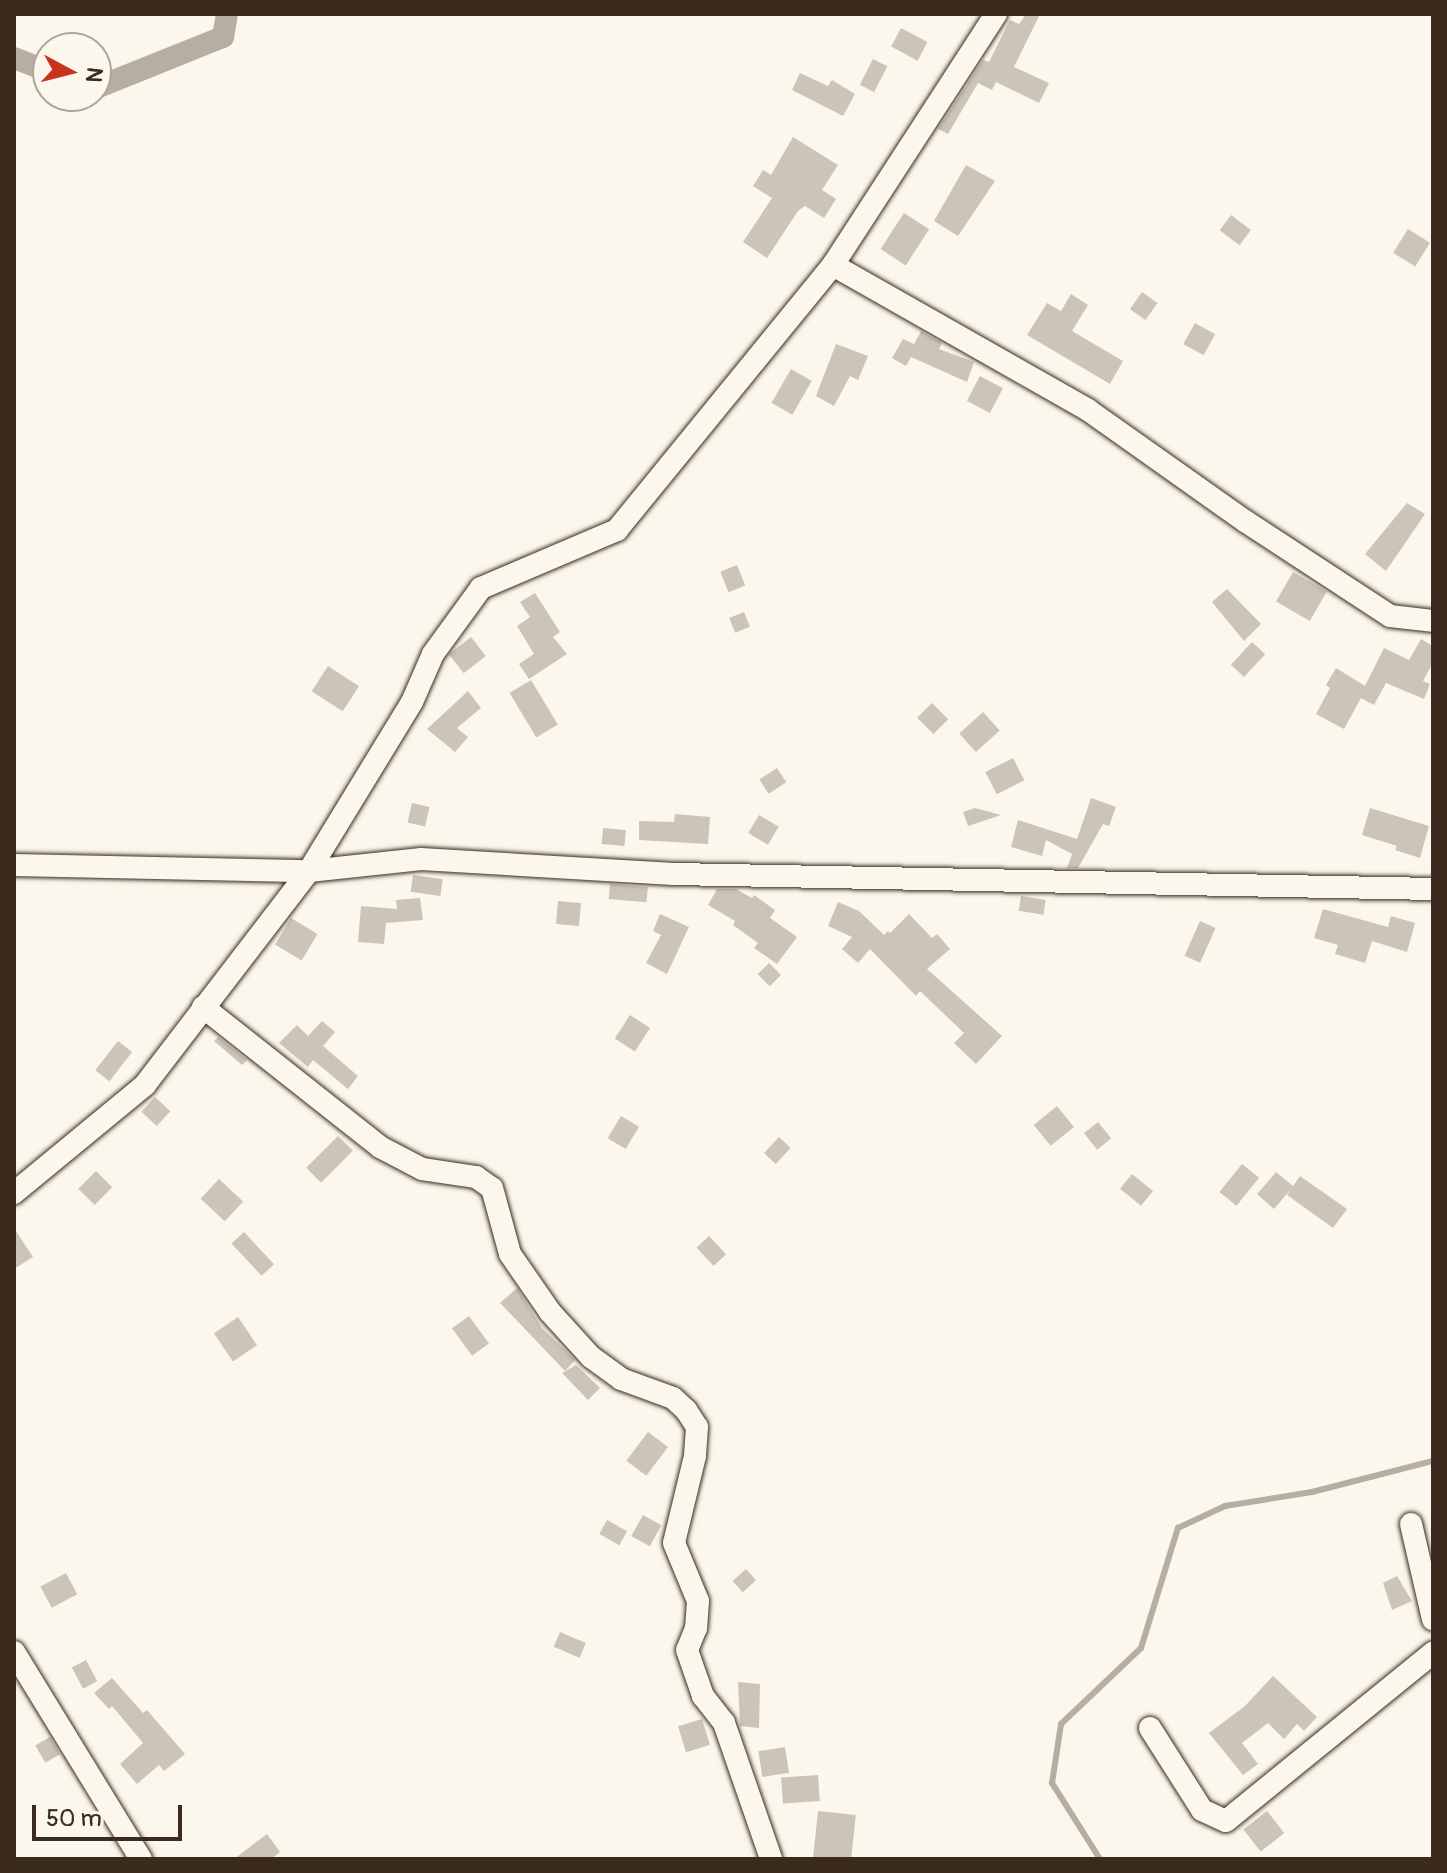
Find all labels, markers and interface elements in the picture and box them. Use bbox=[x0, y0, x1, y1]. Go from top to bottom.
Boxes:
north arrow bbox=[32, 32, 112, 112]
text: N bbox=[79, 66, 109, 84]
scale bar bbox=[36, 1789, 186, 1839]
text: 50 m bbox=[46, 1804, 102, 1833]

